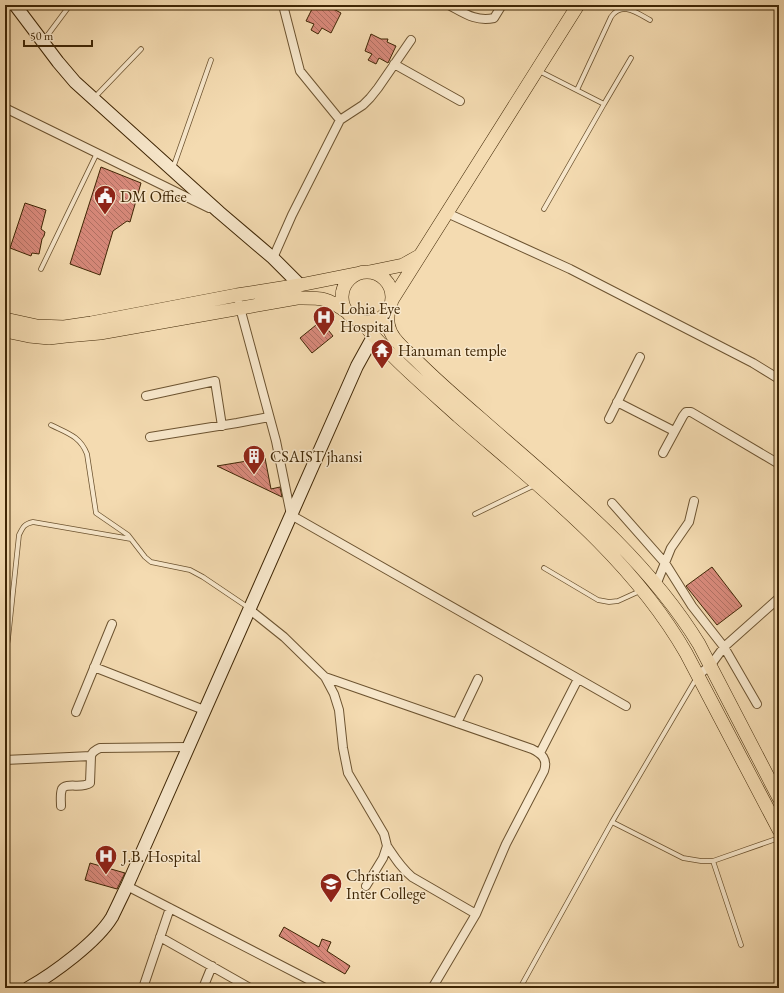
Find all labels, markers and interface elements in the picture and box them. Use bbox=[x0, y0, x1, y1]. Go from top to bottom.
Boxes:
scale bar bbox=[24, 22, 92, 48]
text: 50 m bbox=[30, 28, 54, 44]
public building icon: DM Office bbox=[92, 183, 118, 216]
place label: DM Office bbox=[120, 186, 187, 207]
place label: Lohia Eye Hospital bbox=[340, 298, 400, 337]
hospital icon: Lohia Eye Hospital bbox=[311, 304, 337, 337]
temple icon: Hanuman temple bbox=[369, 337, 395, 370]
place label: Hanuman temple bbox=[398, 340, 507, 361]
building icon: CSAIST jhansi bbox=[241, 443, 267, 476]
place label: CSAIST jhansi bbox=[270, 446, 363, 467]
hospital icon: J.B. Hospital bbox=[93, 843, 119, 876]
place label: J.B. Hospital bbox=[120, 846, 201, 867]
place label: Christian Inter College bbox=[346, 865, 426, 904]
school or university icon: Christian Inter College bbox=[318, 871, 344, 904]

